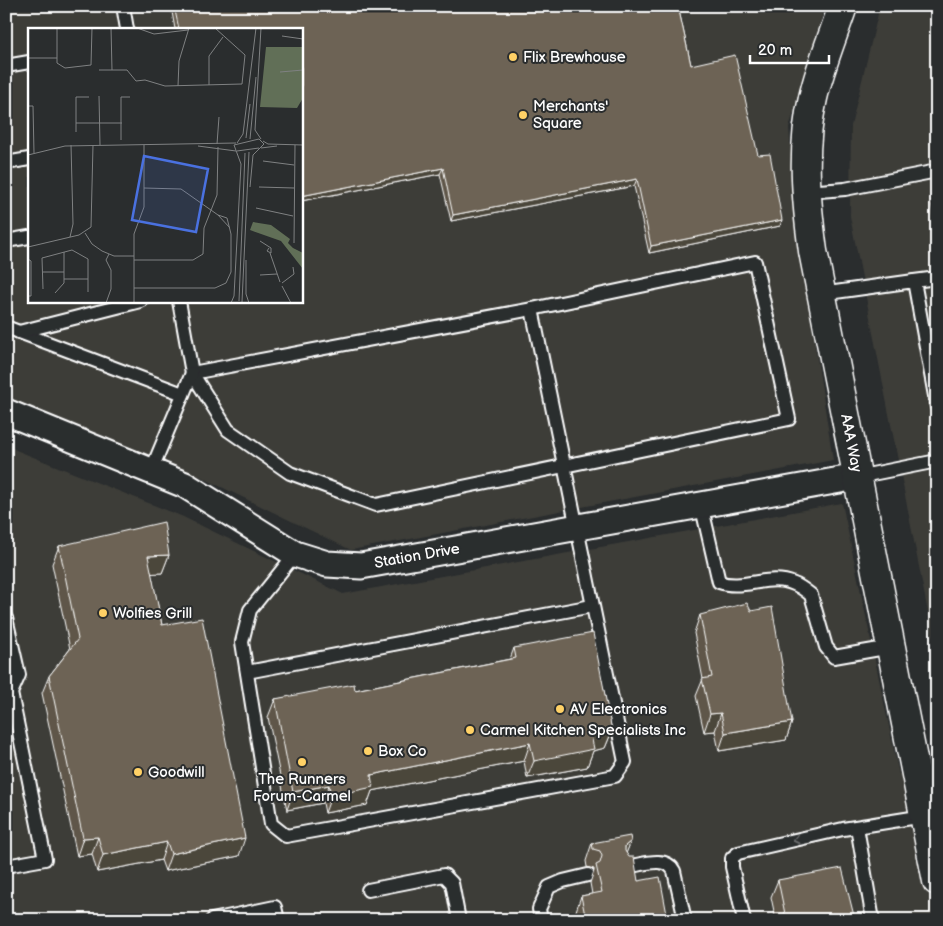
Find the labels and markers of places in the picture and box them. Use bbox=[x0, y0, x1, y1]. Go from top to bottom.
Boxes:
place label: Flix Brewhouse bbox=[523, 48, 626, 67]
marker: Flix Brewhouse bbox=[507, 51, 519, 63]
place label: Merchants' Square bbox=[533, 97, 608, 133]
marker: Merchants' Square bbox=[517, 109, 529, 121]
place label: Wolfies Grill bbox=[113, 604, 192, 623]
marker: Wolfies Grill bbox=[97, 607, 109, 619]
place label: AV Electronics bbox=[570, 700, 667, 719]
marker: AV Electronics bbox=[554, 703, 566, 715]
place label: Carmel Kitchen Specialists Inc bbox=[480, 721, 686, 740]
marker: Carmel Kitchen Specialists Inc bbox=[464, 724, 476, 736]
place label: Box Co bbox=[378, 742, 427, 761]
marker: Box Co bbox=[362, 745, 374, 757]
marker: The Runners Forum-Carmel bbox=[296, 756, 308, 768]
place label: Goodwill bbox=[148, 763, 205, 782]
marker: Goodwill bbox=[132, 766, 144, 778]
place label: The Runners Forum-Carmel bbox=[253, 770, 351, 806]

